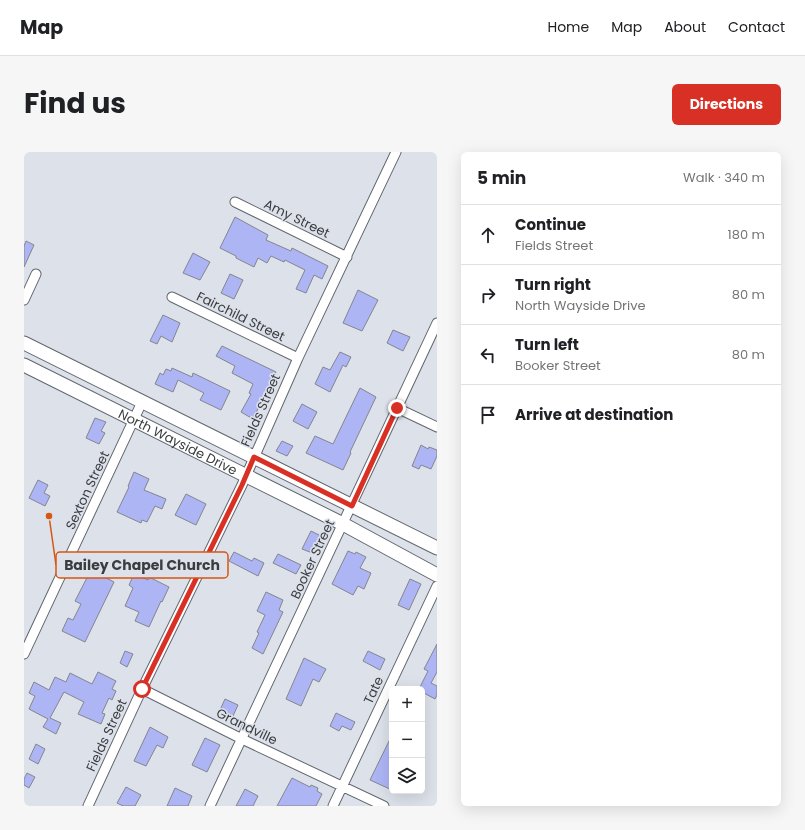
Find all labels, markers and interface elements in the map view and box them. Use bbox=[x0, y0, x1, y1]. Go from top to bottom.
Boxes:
text: Map bbox=[20, 14, 63, 41]
text: Home bbox=[547, 17, 589, 37]
text: Map bbox=[611, 17, 642, 37]
text: About bbox=[664, 17, 706, 37]
text: Contact bbox=[728, 17, 785, 37]
text: Find us bbox=[24, 84, 126, 123]
button: Directions bbox=[672, 84, 781, 125]
text: 5 min bbox=[477, 166, 526, 190]
text: Walk · 340 m bbox=[683, 168, 765, 187]
street label: Amy Street bbox=[261, 194, 333, 243]
text: Continue bbox=[515, 214, 586, 235]
icon: ahead bbox=[477, 224, 499, 246]
text: 180 m bbox=[728, 225, 765, 244]
text: Fields Street bbox=[515, 236, 593, 255]
text: Turn right bbox=[515, 274, 591, 295]
icon: right bbox=[477, 284, 499, 306]
text: 80 m bbox=[732, 285, 765, 304]
street label: Fairchild Street bbox=[193, 287, 288, 346]
text: North Wayside Drive bbox=[515, 296, 646, 315]
text: Turn left bbox=[515, 334, 579, 355]
icon: left bbox=[477, 344, 499, 366]
text: 80 m bbox=[732, 345, 765, 364]
text: Booker Street bbox=[515, 356, 601, 375]
street label: Fields Street bbox=[236, 370, 285, 450]
route end bbox=[388, 399, 406, 417]
icon: arrive bbox=[477, 404, 499, 426]
text: Arrive at destination bbox=[515, 404, 673, 425]
street label: North Wayside Drive bbox=[115, 405, 240, 480]
street label: Sexton Street bbox=[61, 448, 114, 533]
street label: Booker Street bbox=[286, 516, 339, 602]
callout: Bailey Chapel Church bbox=[56, 552, 228, 578]
text: Bailey Chapel Church bbox=[64, 555, 220, 575]
street label: Tate bbox=[359, 673, 388, 707]
route start bbox=[133, 680, 151, 698]
map controls bbox=[389, 686, 425, 794]
button: + bbox=[389, 686, 425, 722]
street label: Fields Street bbox=[81, 696, 132, 775]
street label: Grandville bbox=[213, 703, 281, 749]
button: − bbox=[389, 722, 425, 758]
button: layers bbox=[389, 758, 425, 794]

